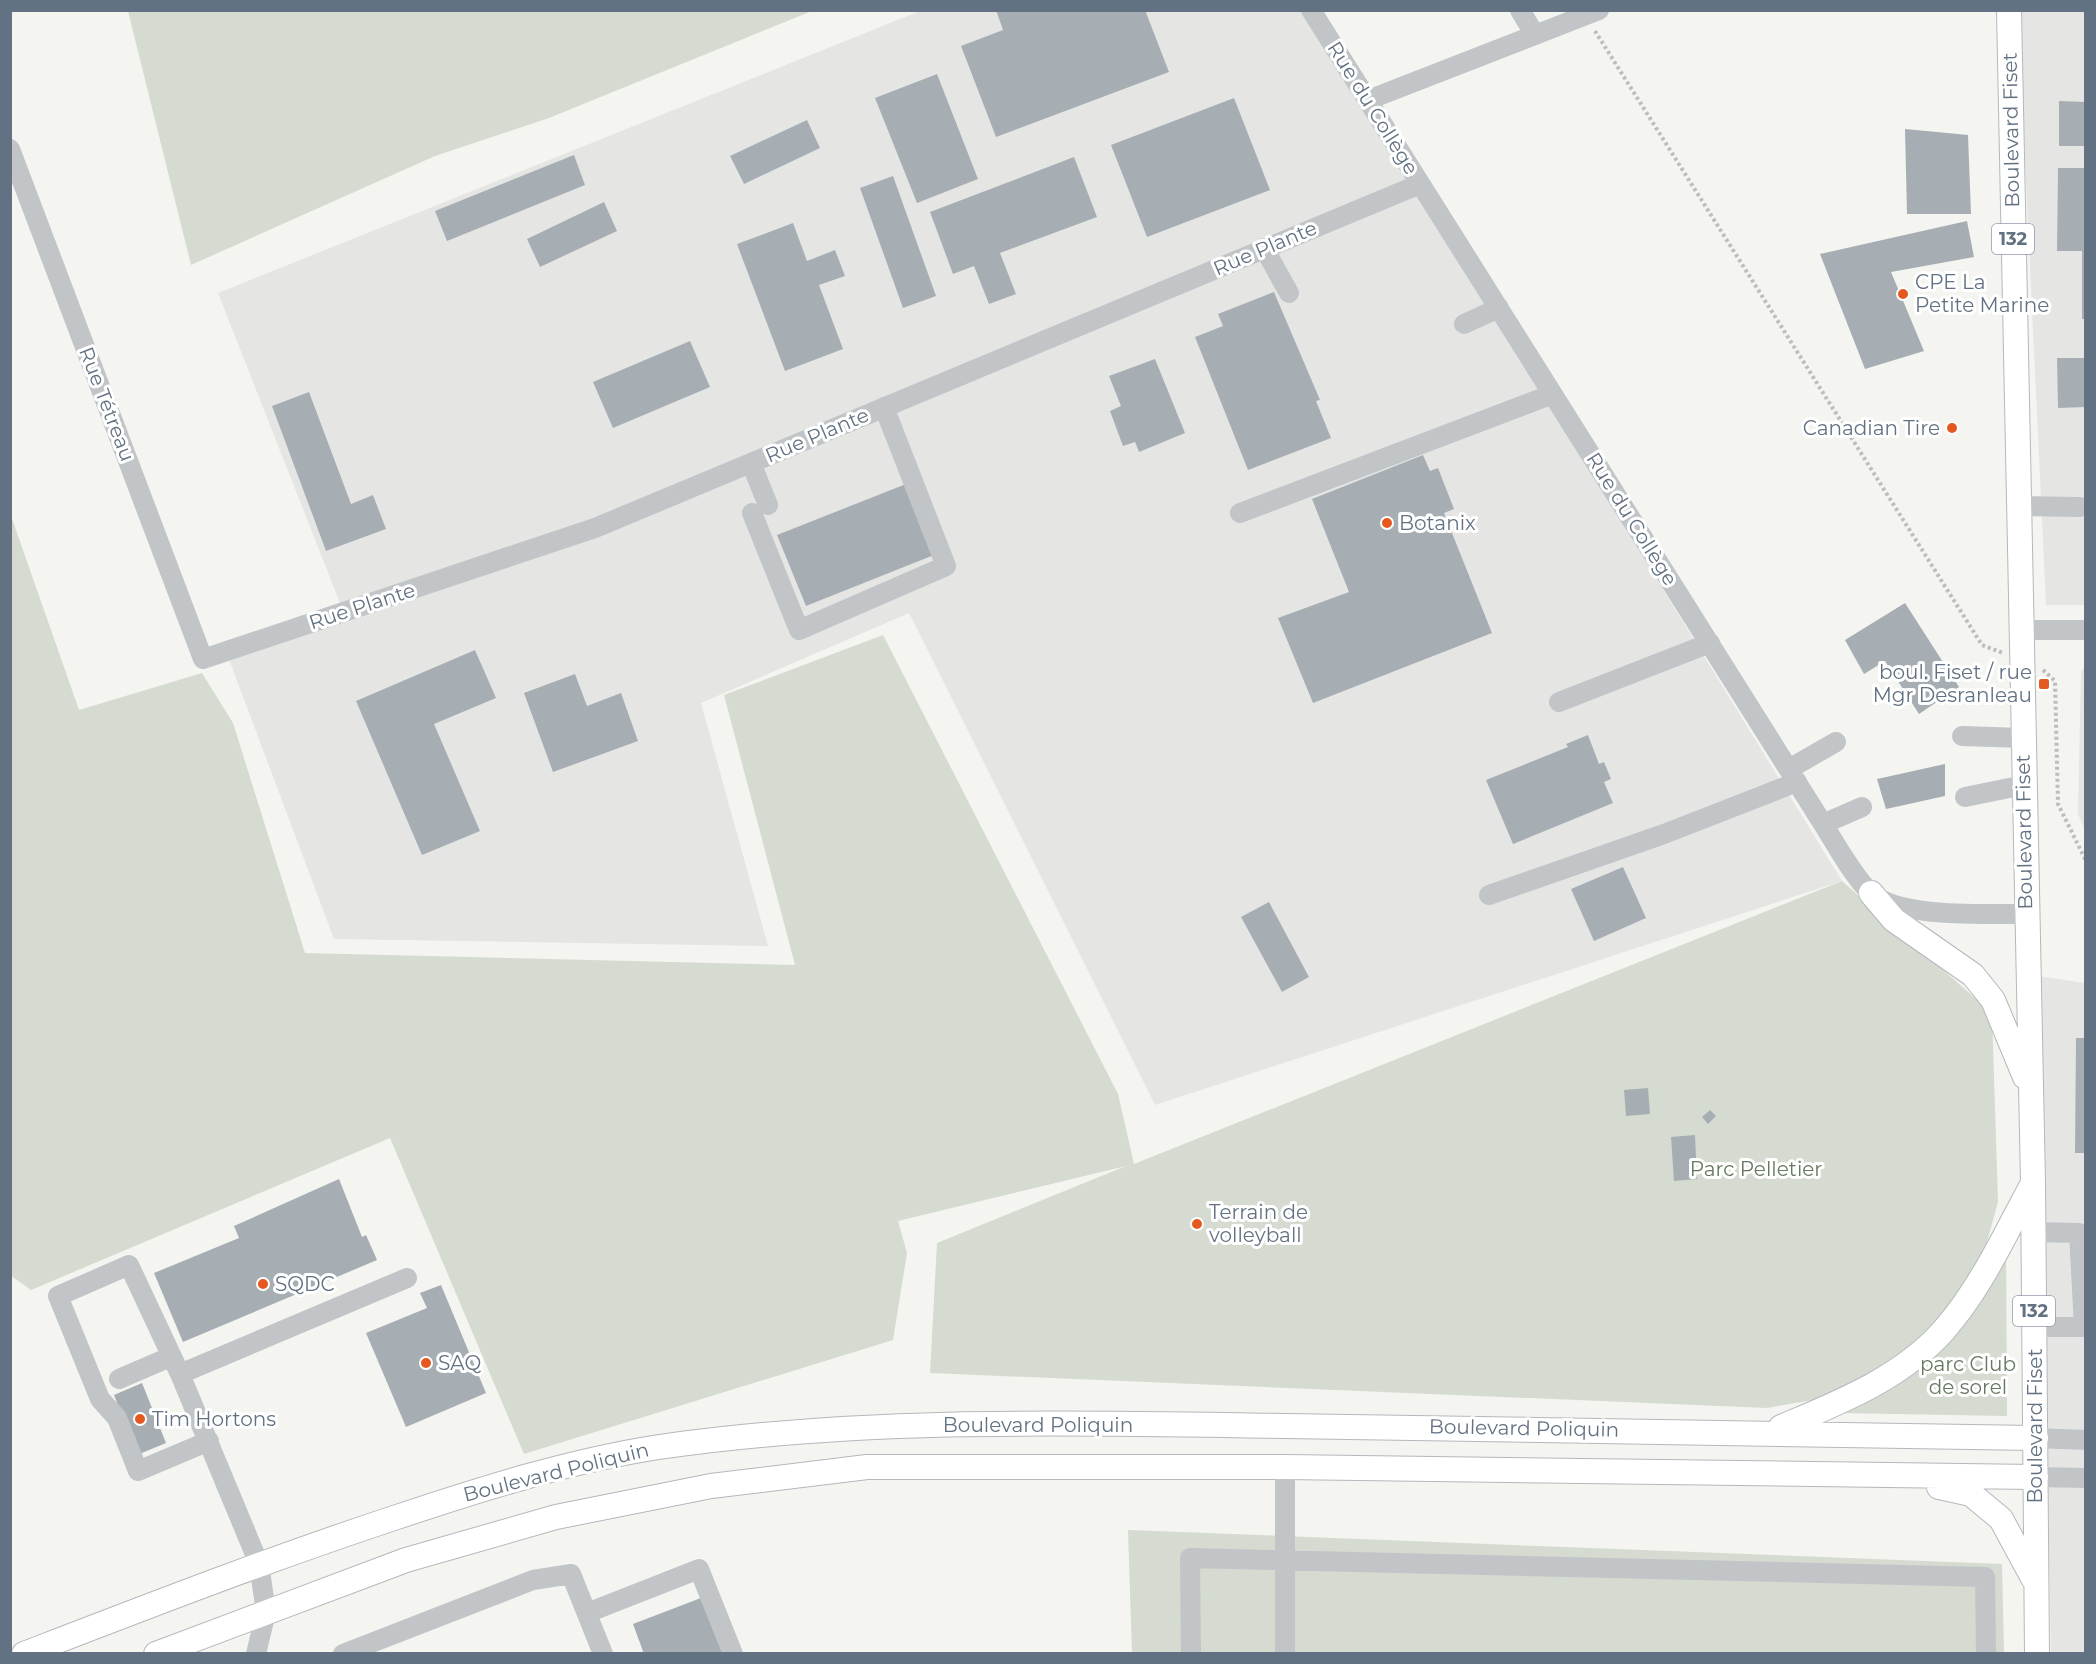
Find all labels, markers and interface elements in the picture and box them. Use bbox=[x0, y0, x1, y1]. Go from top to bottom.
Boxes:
street label: Rue du Collège bbox=[1322, 37, 1424, 179]
street label: Boulevard Fiset bbox=[1998, 52, 2024, 208]
street label: Rue Plante bbox=[1210, 215, 1320, 281]
road number: 132 bbox=[1992, 224, 2034, 254]
place label: CPE La Petite Marine bbox=[1915, 270, 2049, 317]
marker: CPE La Petite Marine bbox=[1896, 287, 1910, 301]
street label: Rue Tétreau bbox=[74, 343, 140, 465]
street label: Rue Plante bbox=[762, 402, 872, 468]
place label: Canadian Tire bbox=[1803, 416, 1940, 440]
marker: Canadian Tire bbox=[1945, 421, 1959, 435]
street label: Rue du Collège bbox=[1581, 448, 1683, 590]
place label: Botanix bbox=[1399, 511, 1476, 535]
marker: Botanix bbox=[1380, 516, 1394, 530]
street label: Rue Plante bbox=[306, 578, 418, 634]
place label: boul. Fiset / rue Mgr Desranleau bbox=[1873, 660, 2032, 707]
marker: boul. Fiset / rue Mgr Desranleau bbox=[2037, 677, 2051, 691]
street label: Boulevard Fiset bbox=[2011, 754, 2037, 910]
park label: Parc Pelletier bbox=[1690, 1157, 1822, 1181]
place label: Terrain de volleyball bbox=[1209, 1200, 1308, 1247]
marker: Terrain de volleyball bbox=[1190, 1217, 1204, 1231]
place label: SQDC bbox=[275, 1272, 335, 1296]
marker: SQDC bbox=[256, 1277, 270, 1291]
road number: 132 bbox=[2013, 1296, 2055, 1326]
street label: Boulevard Fiset bbox=[2023, 1348, 2047, 1504]
place label: SAQ bbox=[438, 1351, 481, 1375]
park label: parc Club de sorel bbox=[1920, 1352, 2016, 1399]
marker: SAQ bbox=[419, 1356, 433, 1370]
place label: Tim Hortons bbox=[152, 1407, 276, 1431]
marker: Tim Hortons bbox=[133, 1412, 147, 1426]
street label: Boulevard Poliquin bbox=[943, 1413, 1133, 1437]
street label: Boulevard Poliquin bbox=[1429, 1414, 1619, 1442]
street label: Boulevard Poliquin bbox=[461, 1437, 651, 1507]

